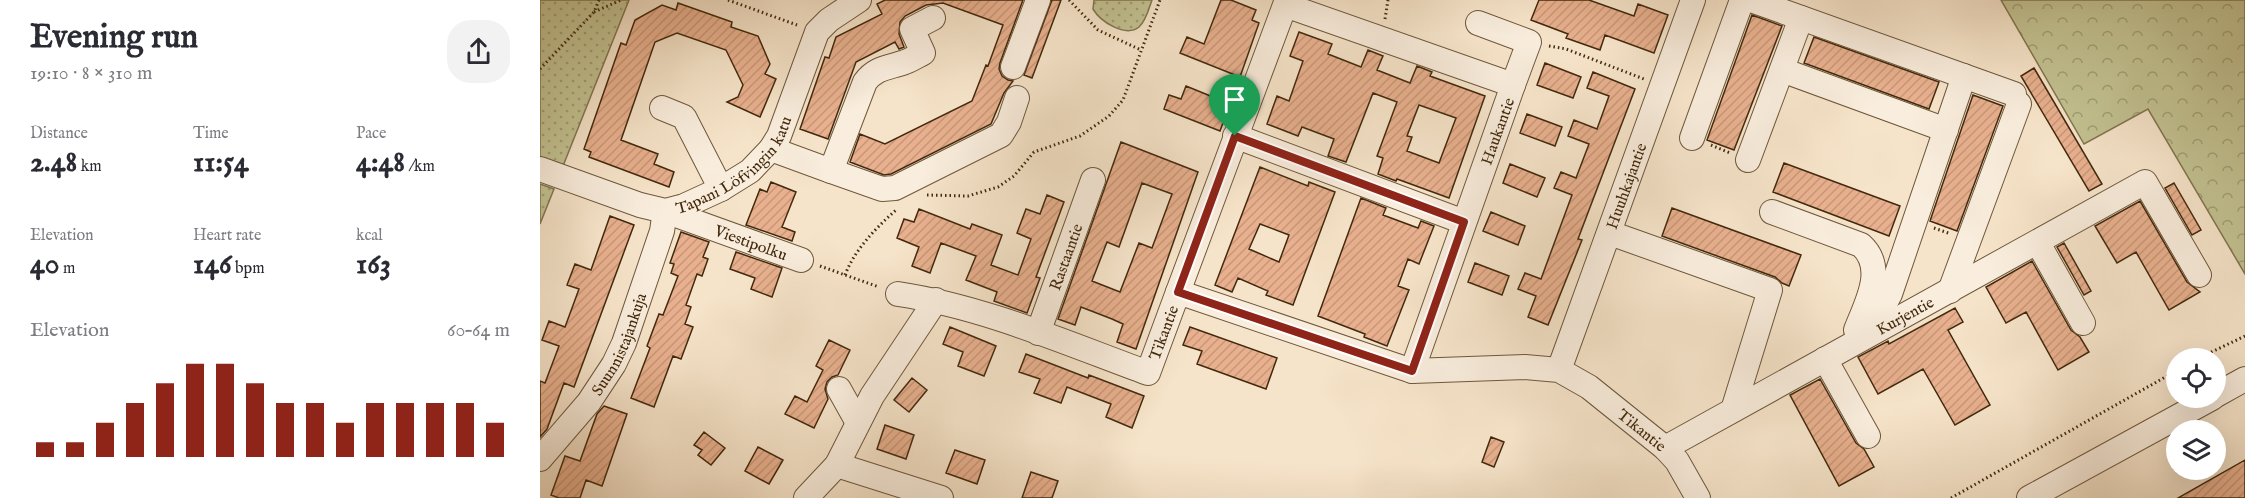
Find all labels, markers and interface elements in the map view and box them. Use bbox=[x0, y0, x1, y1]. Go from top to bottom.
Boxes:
text: Evening run bbox=[30, 17, 198, 59]
button: share bbox=[447, 20, 510, 83]
text: 19:10 · 8 × 310 m bbox=[30, 61, 152, 86]
pin bbox=[1209, 74, 1260, 136]
icon: arrive bbox=[1218, 83, 1251, 116]
street label: Haukantie bbox=[1478, 95, 1520, 168]
street label: Tapani Löfvingin katu bbox=[674, 114, 797, 220]
text: Distance bbox=[30, 124, 88, 144]
text: Time bbox=[193, 124, 229, 144]
text: Pace bbox=[356, 124, 386, 144]
street label: Huuhkajantie bbox=[1603, 141, 1652, 232]
text: 2.48 bbox=[30, 144, 77, 182]
text: 11:54 bbox=[193, 144, 249, 182]
text: 4:48 bbox=[356, 144, 405, 182]
text: km bbox=[77, 157, 102, 177]
text: /km bbox=[405, 157, 435, 177]
street label: Viestipolku bbox=[710, 221, 790, 266]
street label: Rastaantie bbox=[1046, 221, 1088, 294]
text: Elevation bbox=[30, 226, 93, 246]
text: Heart rate bbox=[193, 226, 261, 246]
text: kcal bbox=[356, 226, 383, 246]
text: 40 bbox=[30, 246, 59, 284]
text: 146 bbox=[193, 246, 232, 284]
text: 163 bbox=[356, 246, 391, 284]
text: m bbox=[59, 259, 75, 279]
text: bpm bbox=[232, 259, 265, 279]
street label: Suunnistajankuja bbox=[588, 291, 652, 400]
street label: Kurjentie bbox=[1874, 293, 1938, 341]
street label: Tikantie bbox=[1146, 303, 1184, 363]
text: Elevation bbox=[30, 318, 109, 343]
text: 60–64 m bbox=[447, 318, 510, 343]
map controls bbox=[2166, 348, 2226, 480]
button: locate bbox=[2166, 348, 2226, 408]
street label: Tikantie bbox=[1613, 406, 1669, 457]
button: layers bbox=[2166, 420, 2226, 480]

